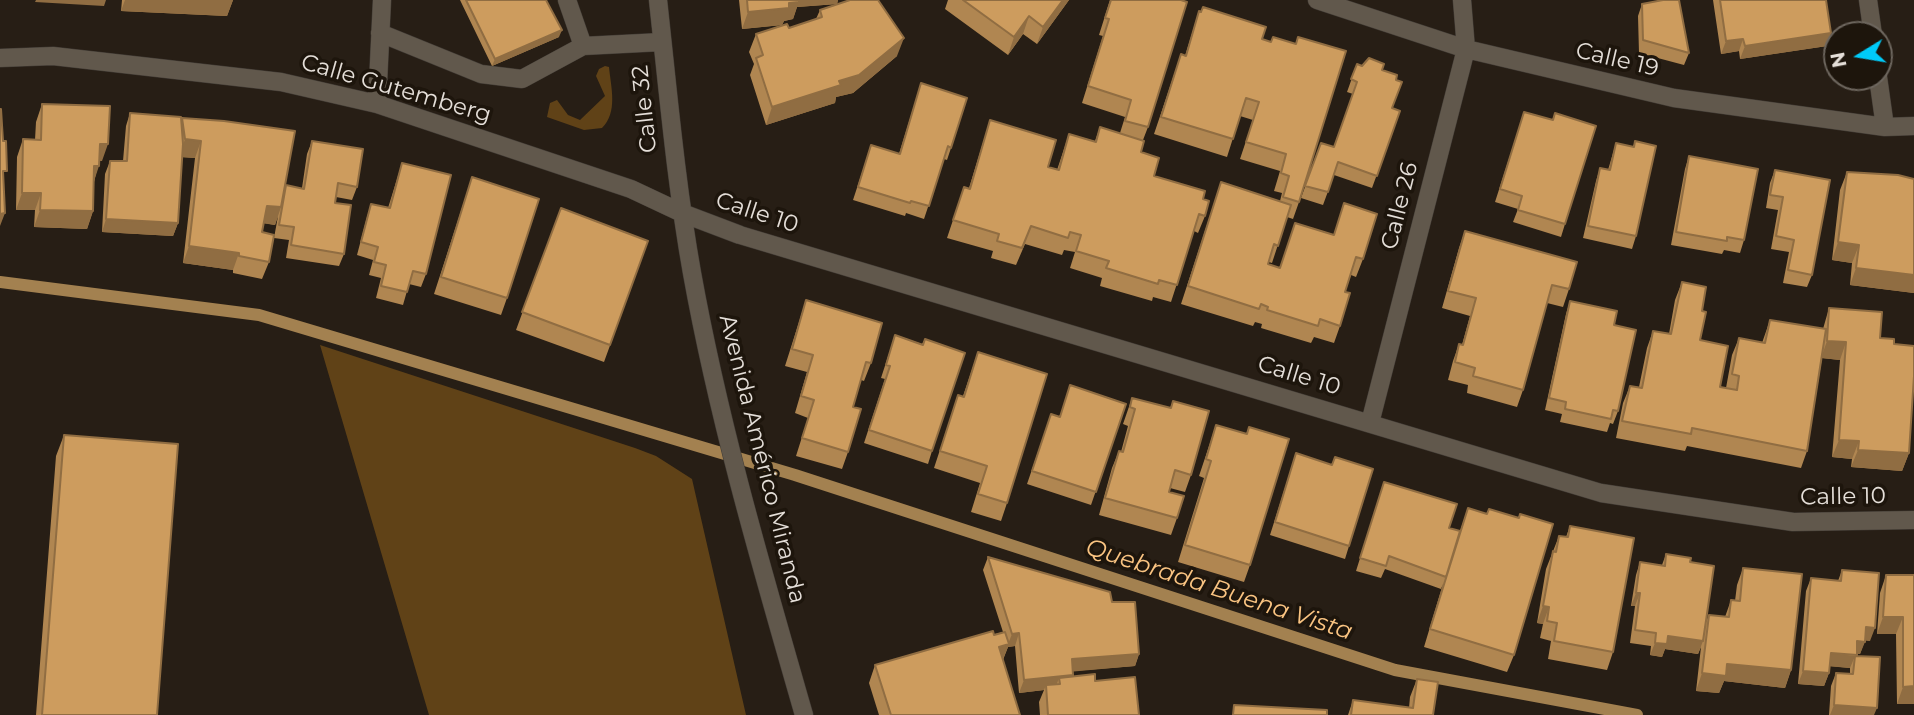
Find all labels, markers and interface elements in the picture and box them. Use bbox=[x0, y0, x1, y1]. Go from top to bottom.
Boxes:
north arrow bbox=[1823, 21, 1893, 91]
street label: Calle 19 bbox=[1573, 37, 1661, 83]
street label: Calle Gutemberg bbox=[298, 49, 494, 129]
text: N bbox=[1826, 50, 1852, 69]
street label: Calle 32 bbox=[627, 64, 663, 154]
street label: Calle 26 bbox=[1376, 159, 1424, 253]
street label: Calle 10 bbox=[712, 187, 802, 239]
street label: Avenida Américo Miranda bbox=[713, 312, 811, 606]
street label: Calle 10 bbox=[1254, 350, 1344, 402]
street label: Calle 10 bbox=[1800, 482, 1886, 512]
water label: Quebrada Buena Vista bbox=[1082, 533, 1356, 647]

